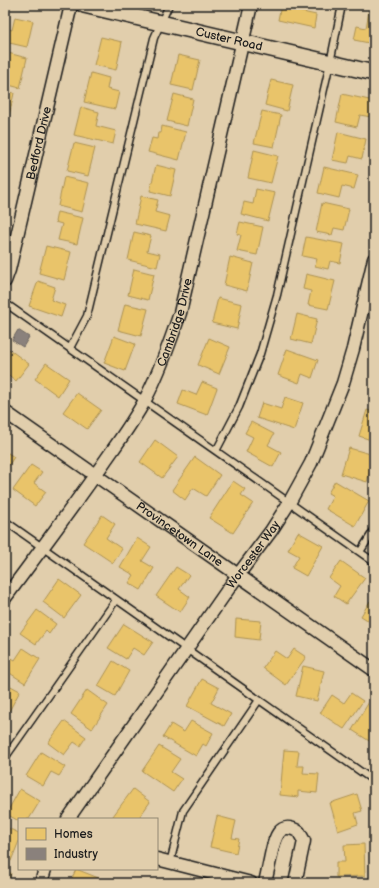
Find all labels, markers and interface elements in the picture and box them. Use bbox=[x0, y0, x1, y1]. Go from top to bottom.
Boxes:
street label: Custer Road bbox=[194, 24, 264, 55]
street label: Bedford Drive bbox=[23, 105, 55, 181]
street label: Cambridge Drive bbox=[154, 277, 196, 369]
street label: Provincetown Lane bbox=[133, 499, 226, 570]
street label: Worcester Way bbox=[224, 518, 284, 592]
legend bbox=[18, 818, 158, 870]
text: Homes bbox=[54, 827, 93, 842]
text: Industry bbox=[54, 847, 99, 862]

